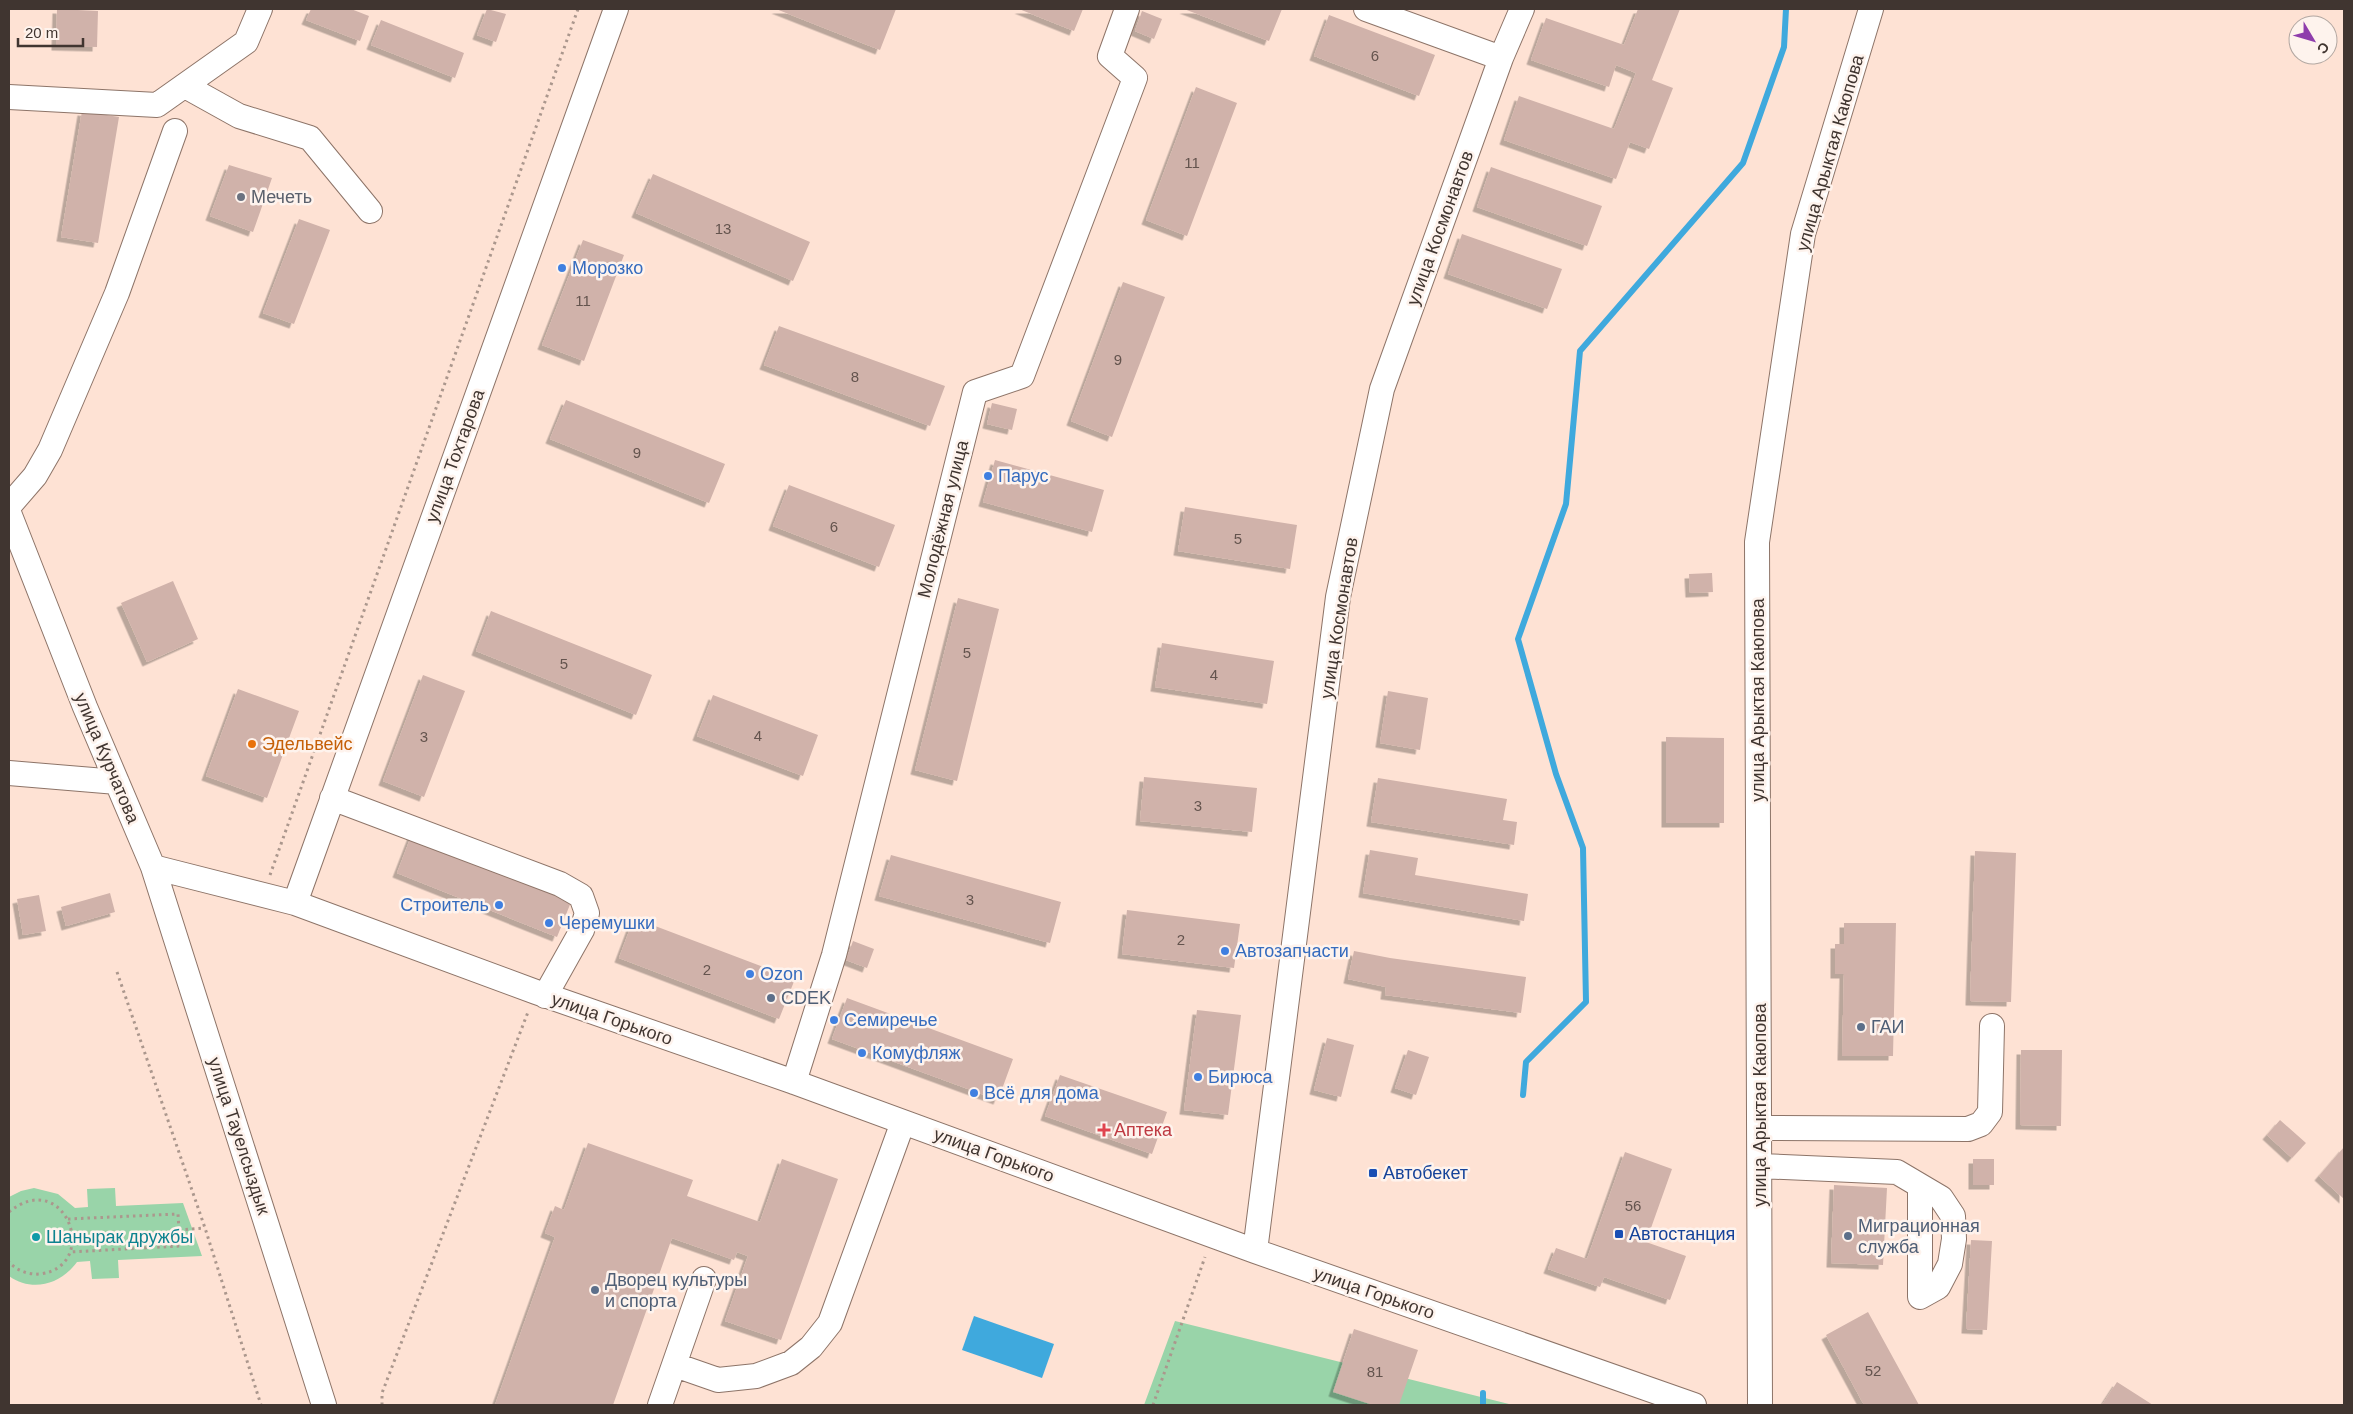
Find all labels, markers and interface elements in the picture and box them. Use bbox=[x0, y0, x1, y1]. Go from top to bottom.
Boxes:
scale bar bbox=[18, 15, 82, 47]
north arrow bbox=[2288, 15, 2338, 65]
text: 20 m bbox=[25, 24, 58, 41]
text: С bbox=[2314, 39, 2333, 57]
house number: 6 bbox=[1371, 47, 1379, 64]
street label: улица Арыктая Каюпова bbox=[1792, 52, 1868, 254]
street label: улица Космонавтов bbox=[1403, 148, 1477, 308]
house number: 11 bbox=[1184, 154, 1200, 171]
place label: Мечеть bbox=[251, 187, 312, 207]
marker: Мечеть bbox=[235, 191, 247, 203]
house number: 13 bbox=[715, 220, 731, 237]
place label: Морозко bbox=[572, 258, 643, 278]
marker: Морозко bbox=[556, 262, 568, 274]
house number: 11 bbox=[575, 292, 591, 309]
house number: 9 bbox=[1114, 351, 1122, 368]
house number: 8 bbox=[851, 368, 859, 385]
street label: улица Тохтарова bbox=[422, 386, 489, 525]
street label: Молодёжная улица bbox=[914, 437, 973, 600]
house number: 9 bbox=[633, 444, 641, 461]
place label: Парус bbox=[998, 466, 1049, 486]
marker: Парус bbox=[982, 470, 994, 482]
house number: 6 bbox=[830, 518, 838, 535]
house number: 5 bbox=[1234, 530, 1242, 547]
street label: улица Космонавтов bbox=[1316, 536, 1362, 700]
street label: улица Арыктая Каюпова bbox=[1748, 597, 1768, 802]
house number: 5 bbox=[963, 644, 971, 661]
house number: 5 bbox=[560, 655, 568, 672]
house number: 4 bbox=[1210, 666, 1218, 683]
street label: улица Курчатова bbox=[70, 690, 144, 827]
house number: 4 bbox=[754, 727, 762, 744]
house number: 3 bbox=[420, 728, 428, 745]
place label: Эдельвейс bbox=[262, 734, 353, 754]
marker: Эдельвейс bbox=[246, 738, 258, 750]
house number: 3 bbox=[1194, 797, 1202, 814]
house number: 3 bbox=[966, 891, 974, 908]
place label: Строитель bbox=[400, 895, 489, 915]
marker: Строитель bbox=[493, 899, 505, 911]
place label: Черемушки bbox=[559, 913, 655, 933]
marker: Черемушки bbox=[543, 917, 555, 929]
house number: 2 bbox=[1177, 931, 1185, 948]
place label: Автозапчасти bbox=[1235, 941, 1349, 961]
marker: Автозапчасти bbox=[1219, 945, 1231, 957]
house number: 2 bbox=[703, 961, 711, 978]
place label: Ozon bbox=[760, 964, 803, 984]
marker: Ozon bbox=[744, 968, 756, 980]
place label: CDEK bbox=[781, 988, 831, 1008]
street label: улица Горького bbox=[549, 989, 675, 1049]
marker: CDEK bbox=[765, 992, 777, 1004]
street label: улица Арыктая Каюпова bbox=[1750, 1002, 1770, 1207]
place label: Семиречье bbox=[844, 1010, 938, 1030]
marker: Семиречье bbox=[828, 1014, 840, 1026]
place label: ГАИ bbox=[1871, 1017, 1905, 1037]
marker: ГАИ bbox=[1855, 1021, 1867, 1033]
place label: Комуфляж bbox=[872, 1043, 961, 1063]
marker: Комуфляж bbox=[856, 1047, 868, 1059]
street label: улица Тауелсыздык bbox=[204, 1055, 274, 1217]
place label: Бирюса bbox=[1208, 1067, 1273, 1087]
marker: Бирюса bbox=[1192, 1071, 1204, 1083]
place label: Всё для дома bbox=[984, 1083, 1100, 1103]
marker: Всё для дома bbox=[968, 1087, 980, 1099]
place label: Аптека bbox=[1114, 1120, 1173, 1140]
street label: улица Горького bbox=[931, 1124, 1057, 1186]
marker: Аптека bbox=[1098, 1124, 1110, 1136]
place label: Автобекет bbox=[1383, 1163, 1468, 1183]
marker: Автобекет bbox=[1367, 1167, 1379, 1179]
house number: 56 bbox=[1625, 1197, 1641, 1214]
place label: Миграционная служба bbox=[1858, 1216, 1980, 1257]
place label: Автостанция bbox=[1629, 1224, 1735, 1244]
place label: Шанырак дружбы bbox=[46, 1227, 193, 1247]
marker: Автостанция bbox=[1613, 1228, 1625, 1240]
marker: Миграционная служба bbox=[1842, 1230, 1854, 1242]
marker: Шанырак дружбы bbox=[30, 1231, 42, 1243]
street label: улица Горького bbox=[1311, 1263, 1437, 1323]
place label: Дворец культуры и спорта bbox=[605, 1270, 747, 1311]
marker: Дворец культуры и спорта bbox=[589, 1284, 601, 1296]
house number: 52 bbox=[1865, 1362, 1881, 1379]
house number: 81 bbox=[1367, 1363, 1383, 1380]

